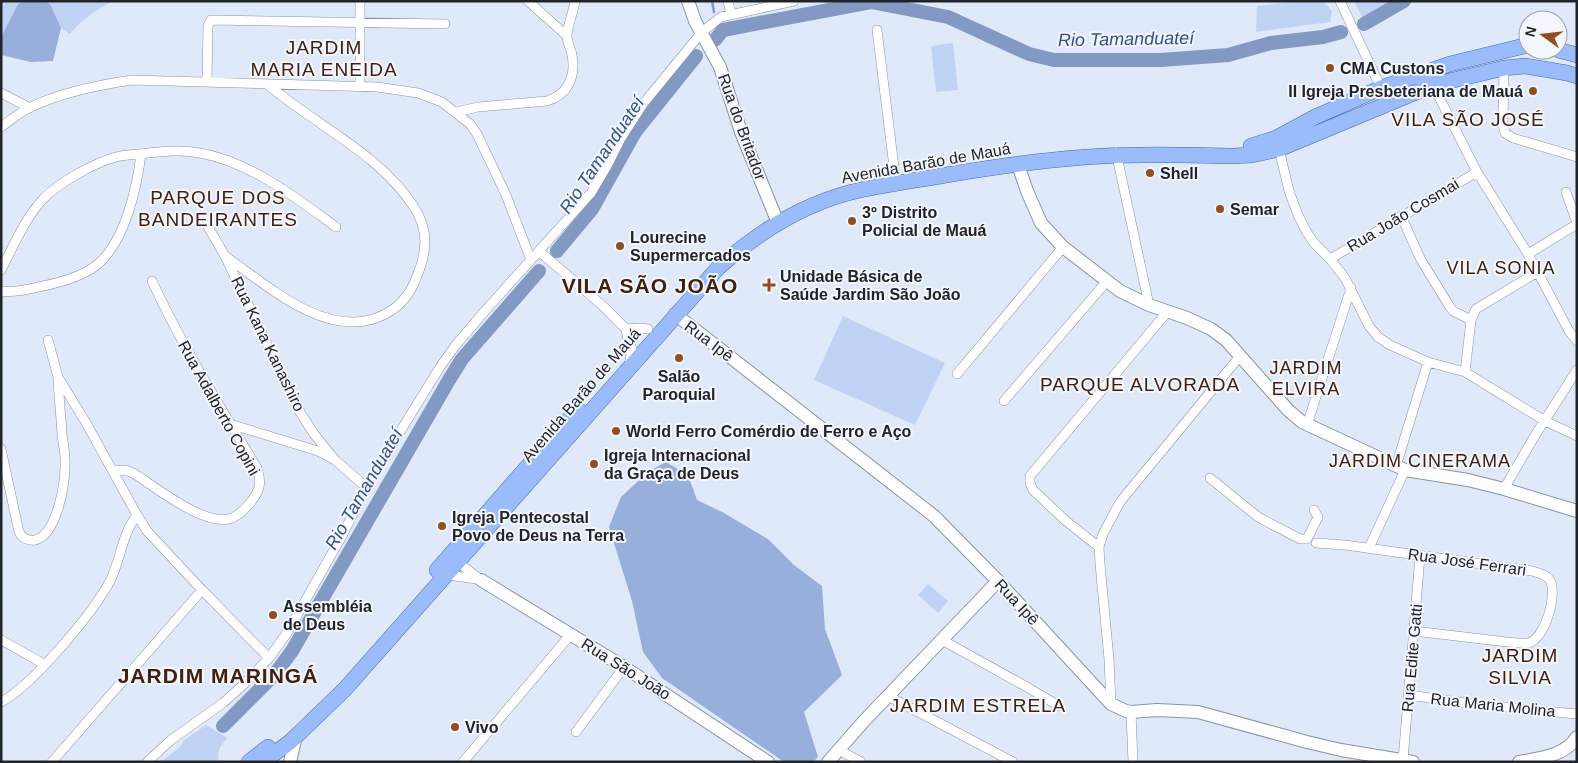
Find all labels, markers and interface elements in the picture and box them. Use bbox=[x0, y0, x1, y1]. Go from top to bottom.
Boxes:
north arrow bbox=[1518, 10, 1568, 60]
text: N bbox=[1521, 25, 1539, 39]
water label: Rio Tamanduateí bbox=[1058, 28, 1196, 50]
district label: JARDIM MARIA ENEIDA bbox=[250, 37, 398, 80]
place label: CMA Custons bbox=[1340, 60, 1444, 77]
marker: CMA Custons bbox=[1324, 62, 1336, 74]
street label: Rua do Britador bbox=[715, 71, 769, 183]
place label: II Igreja Presbeteriana de Mauá bbox=[1288, 83, 1523, 100]
marker: II Igreja Presbeteriana de Mauá bbox=[1527, 85, 1539, 97]
water label: Rio Tamanduateí bbox=[556, 91, 650, 217]
district label: VILA SÃO JOSÉ bbox=[1391, 109, 1545, 130]
street label: Avenida Barão de Mauá bbox=[840, 140, 1012, 186]
place label: Shell bbox=[1160, 165, 1198, 182]
marker: Shell bbox=[1144, 167, 1156, 179]
street label: Rua João Cosmai bbox=[1344, 175, 1462, 255]
district label: PARQUE DOS BANDEIRANTES bbox=[138, 187, 298, 230]
place label: Semar bbox=[1230, 201, 1279, 218]
marker: Semar bbox=[1214, 203, 1226, 215]
place label: 3º Distrito Policial de Mauá bbox=[862, 204, 987, 239]
marker: 3º Distrito Policial de Mauá bbox=[846, 215, 858, 227]
place label: Lourecine Supermercados bbox=[630, 229, 751, 264]
marker: Lourecine Supermercados bbox=[614, 240, 626, 252]
district label: VILA SONIA bbox=[1446, 258, 1556, 278]
place label: Unidade Básica de Saúde Jardim São João bbox=[780, 268, 961, 303]
street label: Rua Kana Kanashiro bbox=[228, 274, 308, 414]
district label: VILA SÃO JOÃO bbox=[562, 274, 738, 297]
marker: Unidade Básica de Saúde Jardim São João bbox=[762, 278, 776, 292]
street label: Rua Ipê bbox=[682, 317, 737, 365]
street label: Avenida Barão de Mauá bbox=[518, 325, 644, 465]
street label: Rua Adalberto Copini bbox=[175, 338, 263, 478]
marker: Salão Paroquial bbox=[673, 352, 685, 364]
district label: JARDIM ELVIRA bbox=[1270, 358, 1343, 399]
place label: Salão Paroquial bbox=[643, 368, 715, 403]
district label: PARQUE ALVORADA bbox=[1040, 374, 1240, 395]
water label: Rio Tamanduateí bbox=[321, 423, 408, 553]
place label: World Ferro Comérdio de Ferro e Aço bbox=[626, 423, 912, 440]
marker: World Ferro Comérdio de Ferro e Aço bbox=[610, 425, 622, 437]
place label: Igreja Internacional da Graça de Deus bbox=[604, 447, 751, 482]
district label: JARDIM CINERAMA bbox=[1329, 451, 1511, 471]
marker: Igreja Internacional da Graça de Deus bbox=[588, 458, 600, 470]
place label: Igreja Pentecostal Povo de Deus na Terra bbox=[452, 509, 624, 544]
marker: Igreja Pentecostal Povo de Deus na Terra bbox=[436, 520, 448, 532]
street label: Rua José Ferrari bbox=[1407, 545, 1527, 579]
street label: Rua Ipê bbox=[992, 576, 1042, 628]
place label: Assembléia de Deus bbox=[283, 598, 372, 633]
street label: Rua Edite Gatti bbox=[1399, 603, 1425, 713]
marker: Assembléia de Deus bbox=[267, 609, 279, 621]
street label: Rua São João bbox=[578, 635, 674, 703]
district label: JARDIM SILVIA bbox=[1482, 645, 1558, 688]
district label: JARDIM MARINGÁ bbox=[118, 664, 318, 687]
street label: Rua Maria Molina bbox=[1430, 690, 1556, 720]
district label: JARDIM ESTRELA bbox=[890, 695, 1066, 716]
place label: Vivo bbox=[465, 719, 499, 736]
marker: Vivo bbox=[449, 721, 461, 733]

